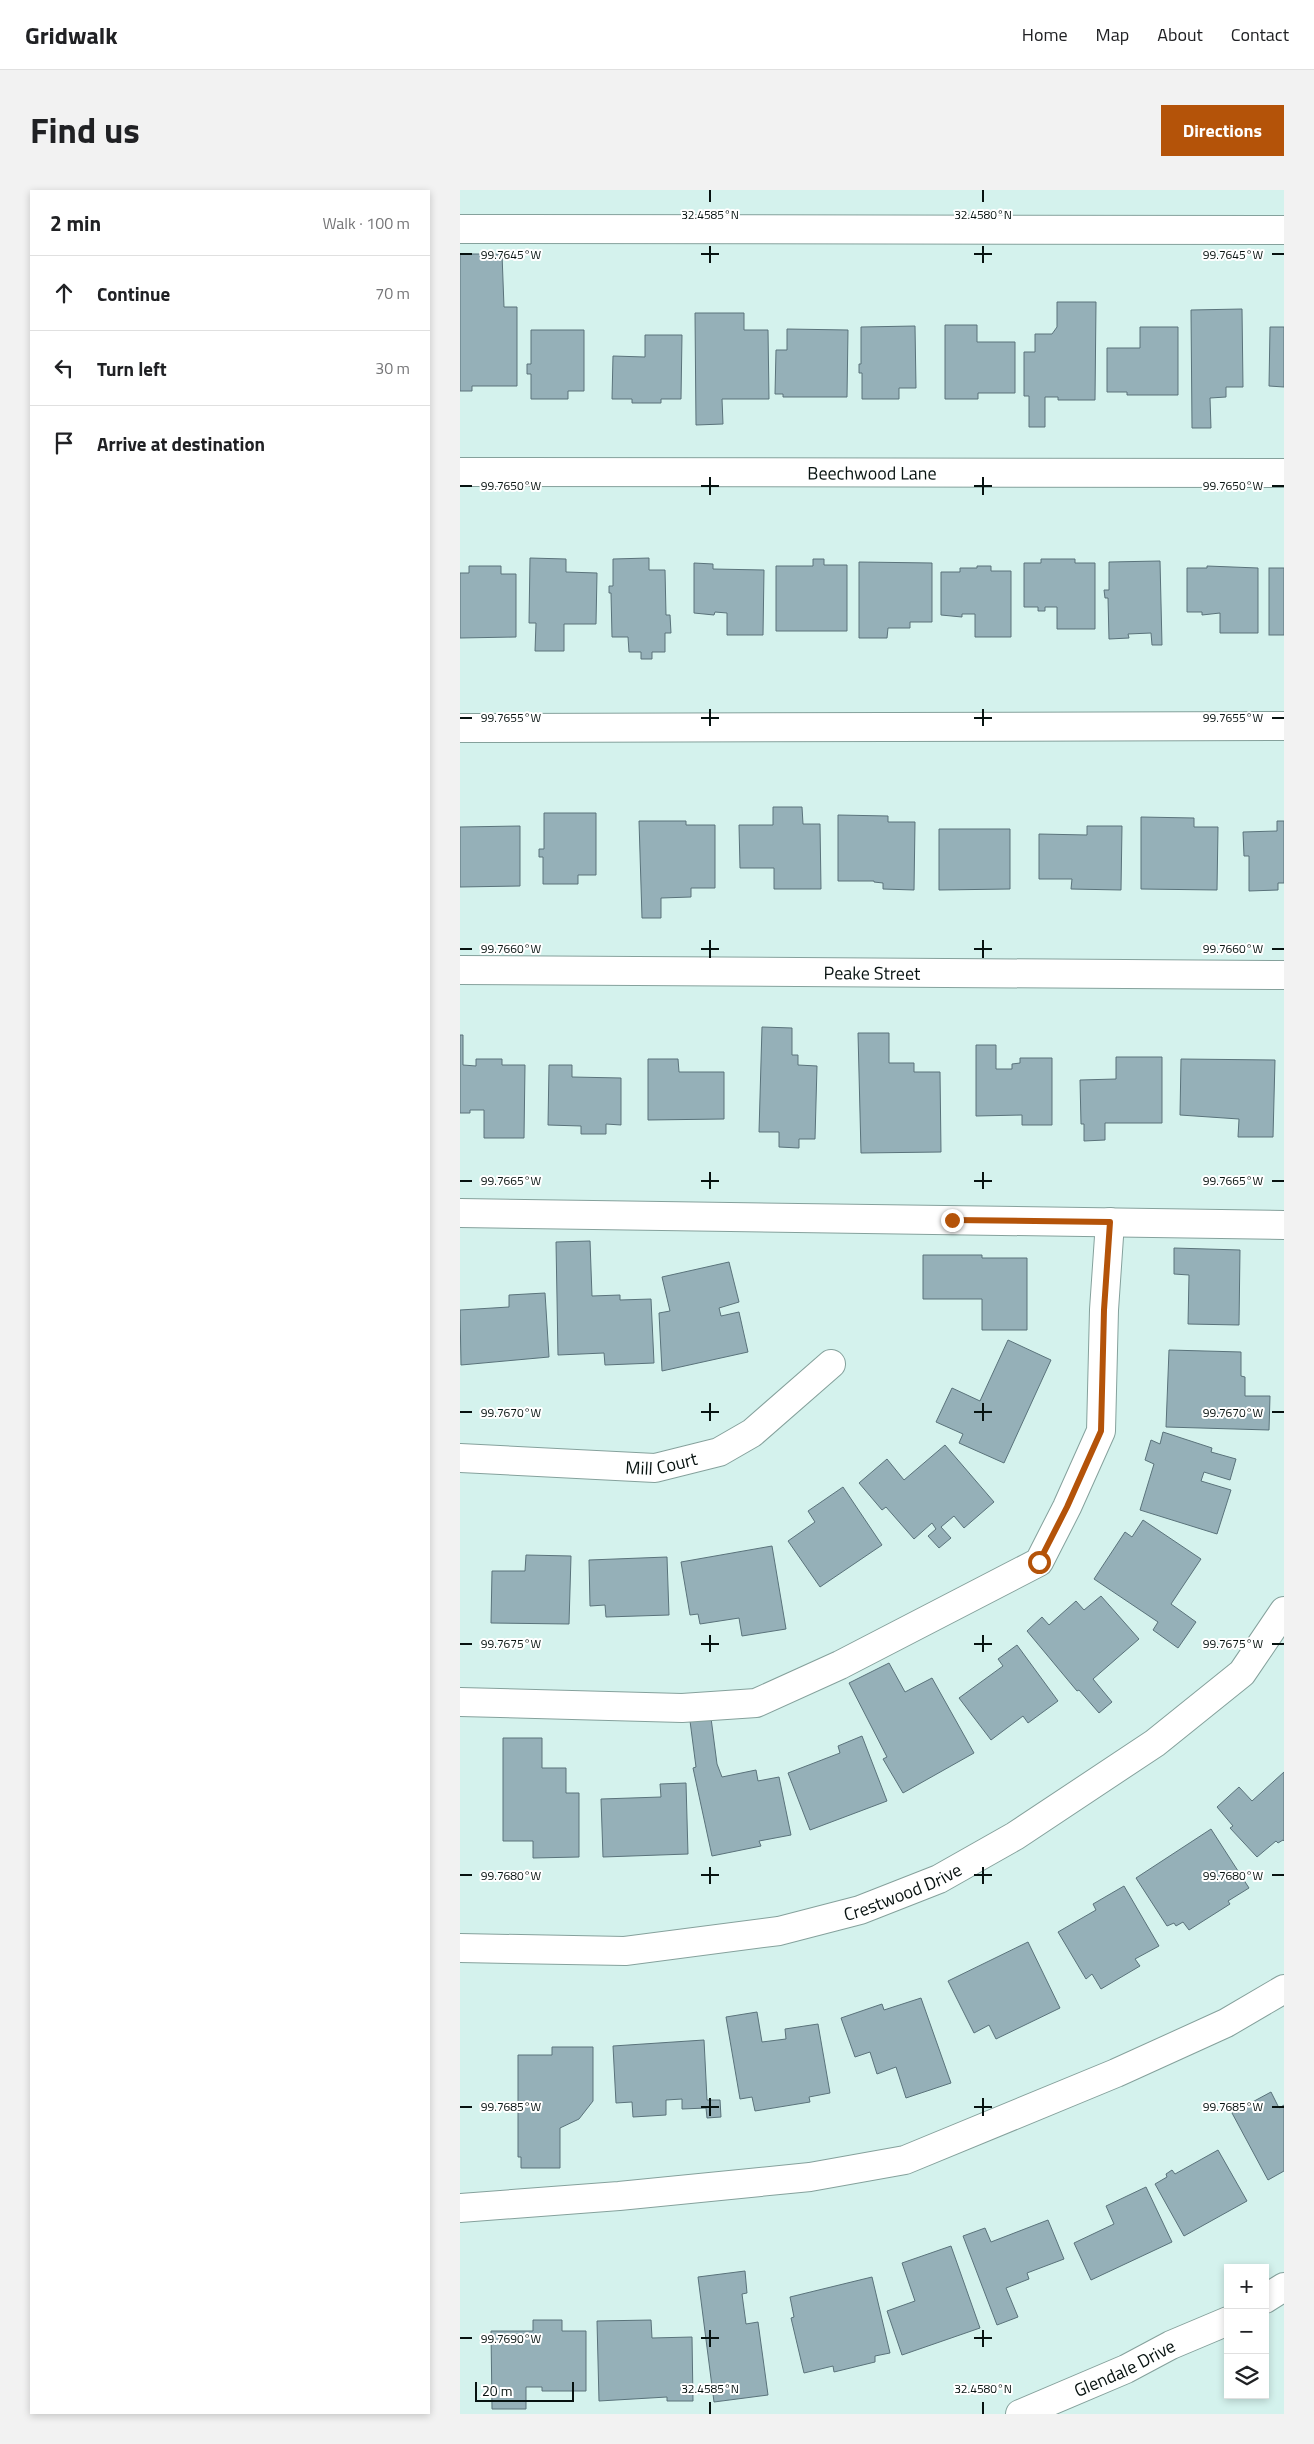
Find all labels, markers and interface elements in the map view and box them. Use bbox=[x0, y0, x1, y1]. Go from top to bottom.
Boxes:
text: Gridwalk bbox=[25, 17, 118, 53]
text: Home bbox=[1022, 21, 1068, 48]
text: Map bbox=[1096, 21, 1129, 48]
text: About bbox=[1157, 21, 1203, 48]
text: Contact bbox=[1231, 21, 1289, 48]
text: Find us bbox=[30, 103, 140, 157]
button: Directions bbox=[1161, 105, 1284, 156]
text: 32.4585°N bbox=[681, 205, 739, 224]
text: 32.4580°N bbox=[954, 205, 1012, 224]
text: 2 min bbox=[50, 207, 101, 239]
text: Walk · 100 m bbox=[322, 211, 410, 235]
text: 99.7645°W bbox=[481, 245, 541, 264]
text: 99.7645°W bbox=[1203, 245, 1263, 264]
icon: ahead bbox=[50, 279, 78, 307]
text: Continue bbox=[97, 279, 170, 308]
text: 70 m bbox=[375, 281, 410, 305]
icon: left bbox=[50, 354, 78, 382]
text: Turn left bbox=[97, 354, 167, 383]
text: 30 m bbox=[375, 356, 410, 380]
icon: arrive bbox=[50, 429, 78, 457]
text: Arrive at destination bbox=[97, 429, 265, 458]
street label: Beechwood Lane bbox=[807, 459, 937, 486]
text: 99.7650°W bbox=[481, 476, 541, 495]
text: 99.7650°W bbox=[1203, 476, 1263, 495]
text: 99.7655°W bbox=[481, 708, 541, 727]
text: 99.7655°W bbox=[1203, 708, 1263, 727]
text: 99.7660°W bbox=[481, 939, 541, 958]
text: 99.7660°W bbox=[1203, 939, 1263, 958]
street label: Peake Street bbox=[824, 959, 921, 986]
text: 99.7665°W bbox=[481, 1171, 541, 1190]
text: 99.7665°W bbox=[1203, 1171, 1263, 1190]
route end bbox=[941, 1209, 964, 1232]
text: 99.7670°W bbox=[481, 1403, 541, 1422]
text: 99.7670°W bbox=[1203, 1403, 1263, 1422]
street label: Mill Court bbox=[625, 1444, 701, 1482]
route start bbox=[1028, 1551, 1051, 1574]
text: 99.7675°W bbox=[481, 1634, 541, 1653]
text: 99.7675°W bbox=[1203, 1634, 1263, 1653]
street label: Crestwood Drive bbox=[841, 1856, 966, 1927]
text: 99.7680°W bbox=[481, 1866, 541, 1885]
text: 99.7680°W bbox=[1203, 1866, 1263, 1885]
text: 99.7685°W bbox=[481, 2097, 541, 2116]
text: 99.7685°W bbox=[1203, 2097, 1263, 2116]
map controls bbox=[1224, 2264, 1269, 2399]
button: + bbox=[1224, 2264, 1269, 2309]
button: − bbox=[1224, 2309, 1269, 2354]
text: 99.7690°W bbox=[481, 2329, 541, 2348]
street label: Glendale Drive bbox=[1069, 2332, 1180, 2403]
button: layers bbox=[1224, 2354, 1269, 2399]
scale bar bbox=[475, 2379, 574, 2402]
text: 32.4585°N bbox=[681, 2379, 739, 2398]
text: 32.4580°N bbox=[954, 2379, 1012, 2398]
text: 20 m bbox=[482, 2380, 512, 2401]

